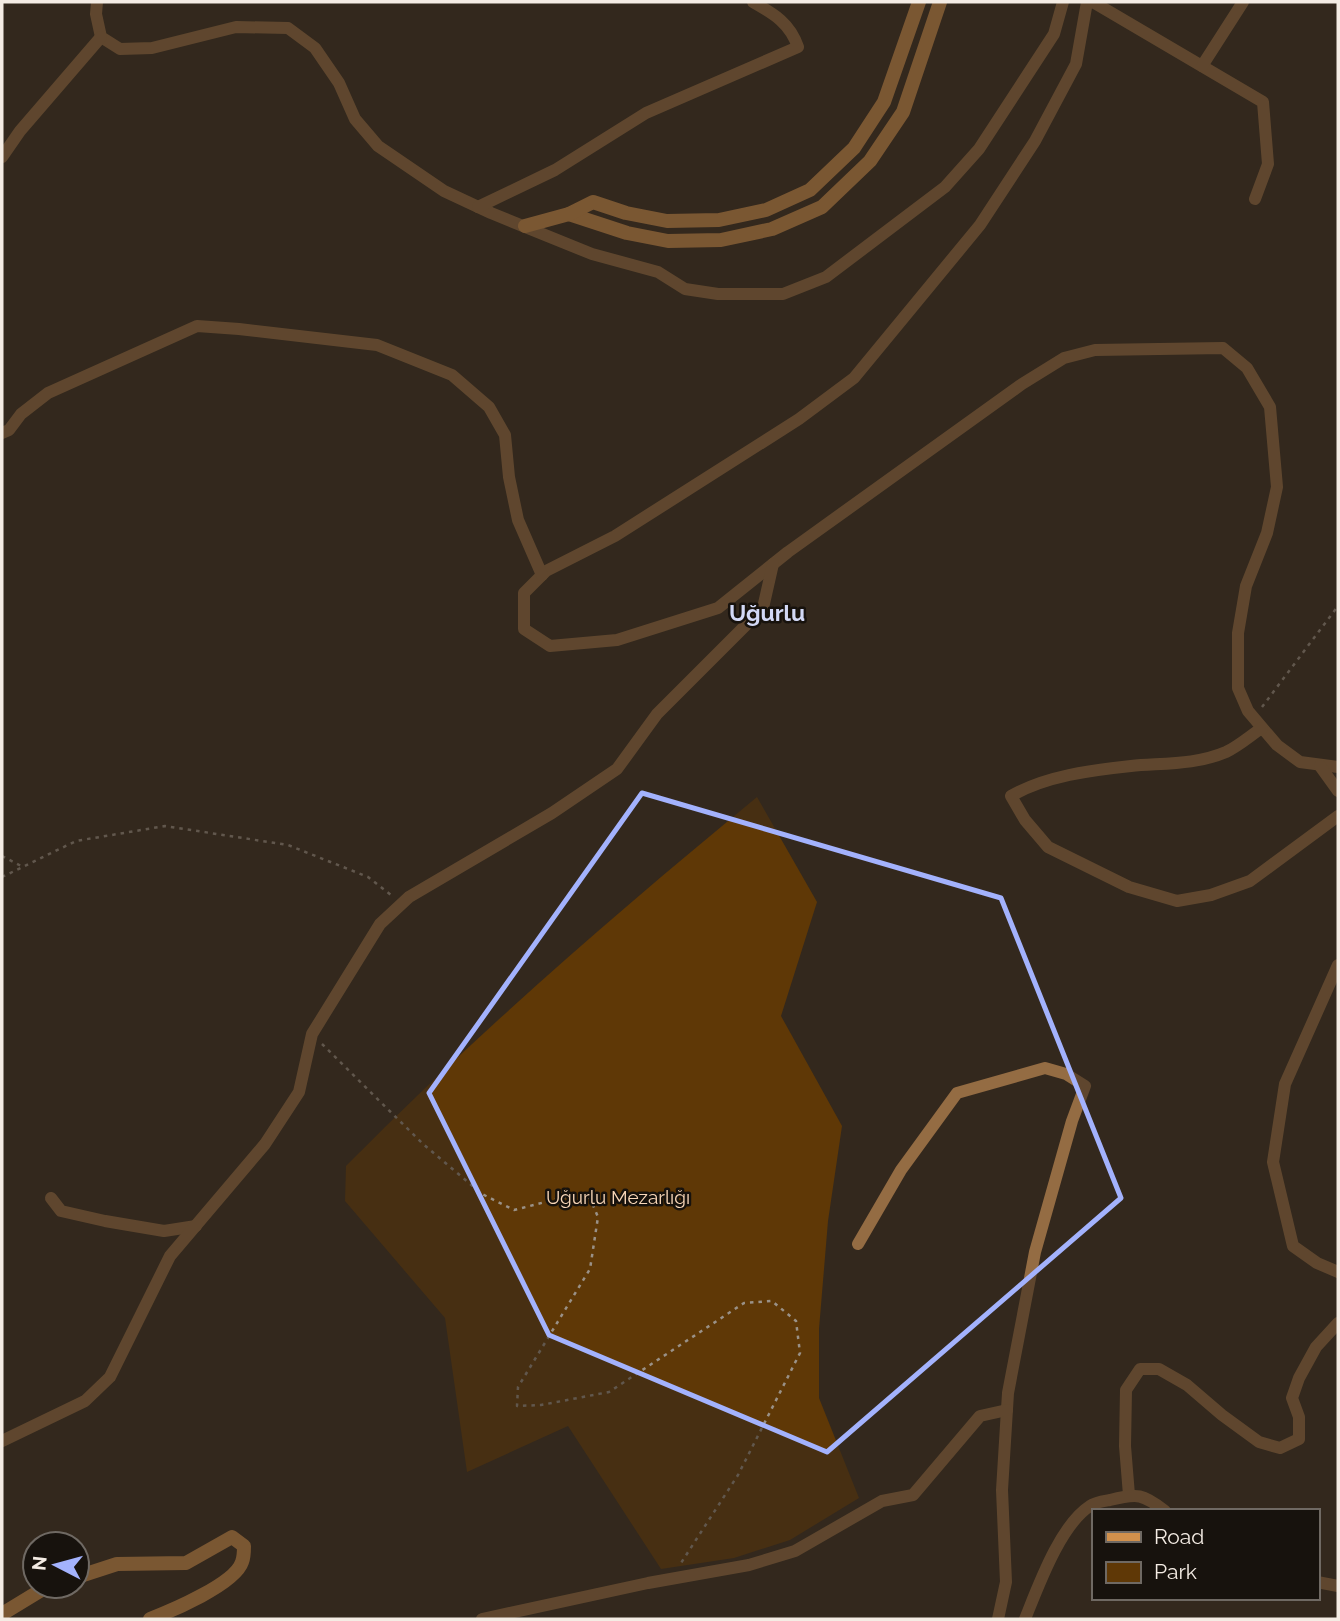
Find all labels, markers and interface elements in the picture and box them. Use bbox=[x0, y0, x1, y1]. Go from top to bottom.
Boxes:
district label: Uğurlu bbox=[729, 599, 805, 626]
park label: Uğurlu Mezarlığı bbox=[546, 1186, 690, 1208]
legend bbox=[1092, 1509, 1319, 1600]
text: Road bbox=[1154, 1524, 1204, 1549]
north arrow bbox=[21, 1530, 91, 1600]
text: N bbox=[27, 1555, 51, 1572]
text: Park bbox=[1154, 1559, 1197, 1584]

